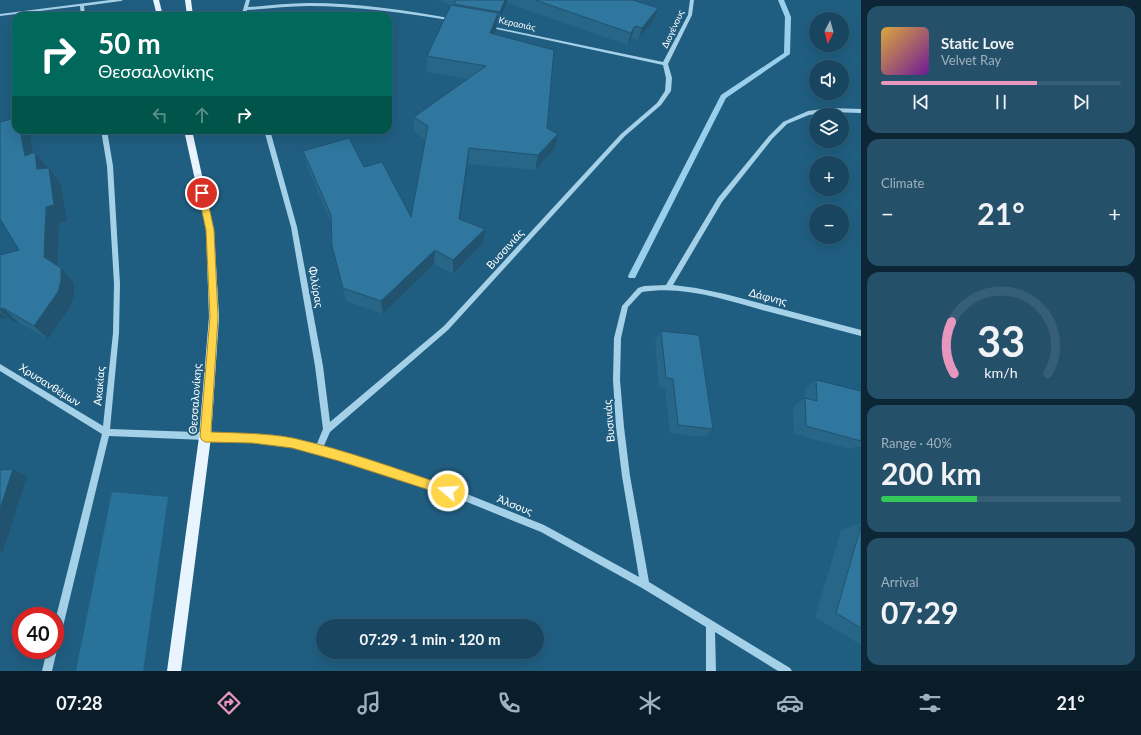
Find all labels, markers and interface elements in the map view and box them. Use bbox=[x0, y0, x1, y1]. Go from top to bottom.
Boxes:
street label: Διογένους bbox=[659, 7, 687, 50]
north arrow bbox=[809, 12, 849, 52]
map controls bbox=[809, 12, 849, 244]
street label: Κερασιάς bbox=[498, 14, 537, 33]
text: 50 m bbox=[98, 26, 161, 60]
icon: right bbox=[32, 28, 84, 80]
text: Static Love bbox=[941, 34, 1014, 52]
text: Velvet Ray bbox=[941, 52, 1001, 68]
text: Θεσσαλονίκης bbox=[98, 60, 214, 82]
button: sound bbox=[809, 60, 849, 100]
icon: previous bbox=[910, 91, 932, 113]
icon: pause bbox=[990, 91, 1012, 113]
icon: next bbox=[1070, 91, 1092, 113]
icon: left bbox=[149, 104, 171, 126]
icon: ahead bbox=[191, 104, 213, 126]
icon: right bbox=[233, 104, 255, 126]
button: layers bbox=[809, 108, 849, 148]
button: + bbox=[809, 156, 849, 196]
text: Climate bbox=[881, 175, 924, 191]
pin bbox=[185, 176, 219, 210]
icon: arrive bbox=[191, 182, 213, 204]
text: 21° bbox=[977, 195, 1025, 231]
text: − bbox=[881, 200, 894, 227]
text: + bbox=[1108, 200, 1121, 227]
button: − bbox=[809, 204, 849, 244]
street label: Βυσσινιάς bbox=[483, 226, 526, 271]
street label: Φιλύρας bbox=[306, 265, 327, 309]
street label: Δάφνης bbox=[748, 285, 789, 308]
text: 33 bbox=[977, 315, 1025, 365]
street label: Χρυσανθέμων bbox=[17, 360, 84, 409]
street label: Θεσσαλονίκης bbox=[186, 363, 203, 435]
text: km/h bbox=[984, 363, 1018, 380]
street label: Ακακίας bbox=[90, 366, 107, 406]
street label: Βυσινιάς bbox=[600, 399, 617, 443]
text: Range · 40% bbox=[881, 435, 952, 451]
text: 200 km bbox=[881, 455, 982, 491]
position arrow bbox=[427, 470, 469, 512]
street label: Άλσους bbox=[495, 492, 535, 518]
text: Arrival bbox=[881, 574, 918, 590]
text: 07:29 bbox=[881, 594, 958, 630]
speed limit sign: 40 bbox=[12, 607, 64, 659]
text: 07:29 · 1 min · 120 m bbox=[360, 630, 500, 648]
icon: directions bbox=[215, 689, 243, 717]
icon: music bbox=[355, 689, 383, 717]
icon: phone bbox=[495, 689, 523, 717]
icon: climate bbox=[636, 689, 664, 717]
icon: car bbox=[776, 689, 804, 717]
icon: filters bbox=[916, 689, 944, 717]
text: 07:28 bbox=[56, 692, 103, 714]
text: 21° bbox=[1056, 692, 1085, 714]

